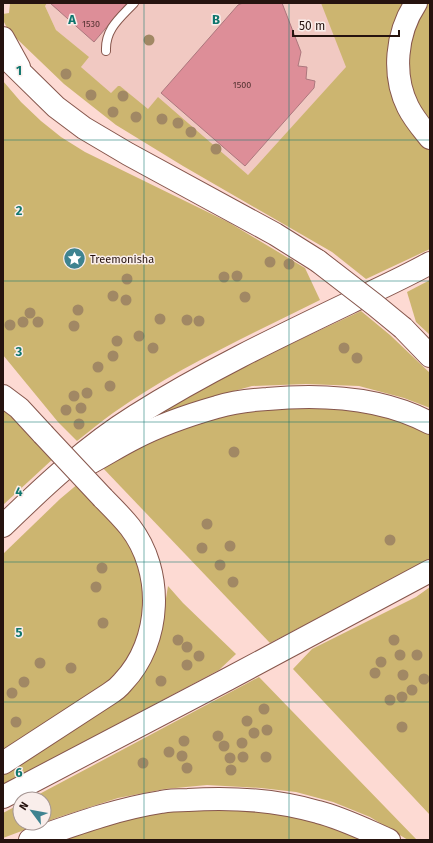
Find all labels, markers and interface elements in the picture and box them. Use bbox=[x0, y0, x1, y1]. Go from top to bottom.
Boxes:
text: A bbox=[67, 12, 76, 27]
text: B bbox=[212, 12, 220, 27]
scale bar bbox=[293, 12, 399, 38]
house number: 1530 bbox=[82, 19, 100, 29]
text: 50 m bbox=[299, 19, 325, 33]
text: 1 bbox=[16, 63, 22, 78]
house number: 1500 bbox=[233, 80, 251, 90]
text: 2 bbox=[16, 203, 23, 218]
place icon: Treemonisha bbox=[62, 246, 88, 272]
place label: Treemonisha bbox=[90, 253, 154, 266]
text: 3 bbox=[15, 344, 23, 359]
text: 4 bbox=[15, 484, 23, 499]
text: 5 bbox=[16, 625, 23, 640]
text: 6 bbox=[15, 765, 23, 780]
north arrow bbox=[12, 791, 52, 831]
text: N bbox=[16, 799, 31, 813]

